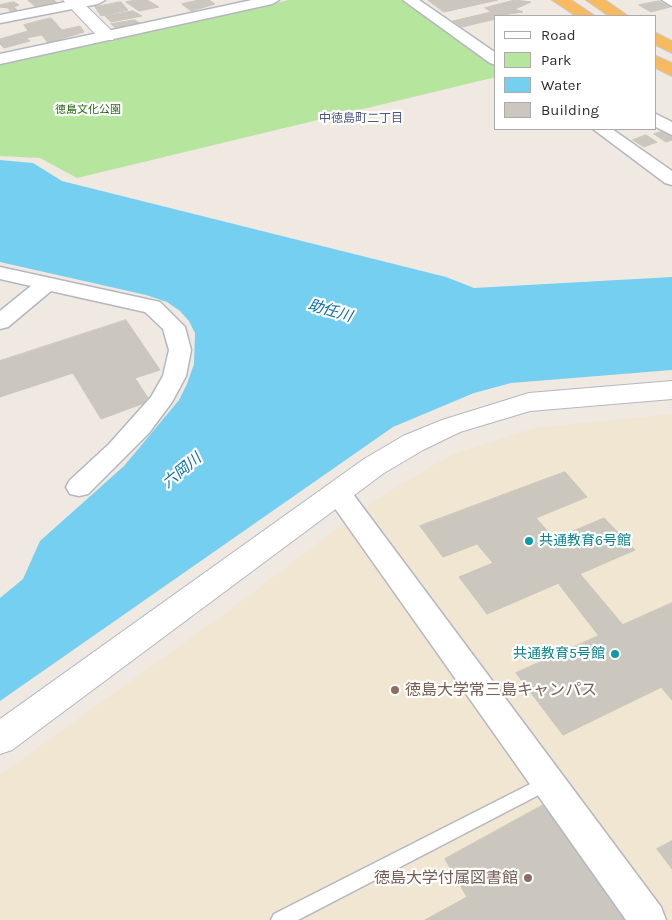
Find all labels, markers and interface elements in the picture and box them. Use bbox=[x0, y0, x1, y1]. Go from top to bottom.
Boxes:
legend bbox=[494, 15, 657, 130]
text: Road bbox=[541, 26, 576, 44]
text: Park bbox=[541, 51, 571, 69]
text: Water bbox=[541, 76, 581, 94]
text: Building bbox=[541, 101, 599, 119]
park label: 徳島文化公園 bbox=[55, 103, 121, 117]
district label: 中徳島町二丁目 bbox=[319, 112, 403, 126]
water label: 助任川 bbox=[306, 296, 354, 326]
water label: 六岡川 bbox=[159, 450, 205, 492]
place label: 共通教育6号館 bbox=[539, 533, 631, 549]
marker: 共通教育6号館 bbox=[523, 535, 535, 547]
place label: 共通教育5号館 bbox=[513, 646, 605, 662]
marker: 共通教育5号館 bbox=[609, 648, 621, 660]
place label: 徳島大学常三島キャンパス bbox=[405, 680, 597, 700]
marker: 徳島大学常三島キャンパス bbox=[389, 684, 401, 696]
place label: 徳島大学付属図書館 bbox=[374, 868, 518, 888]
marker: 徳島大学付属図書館 bbox=[522, 872, 534, 884]

